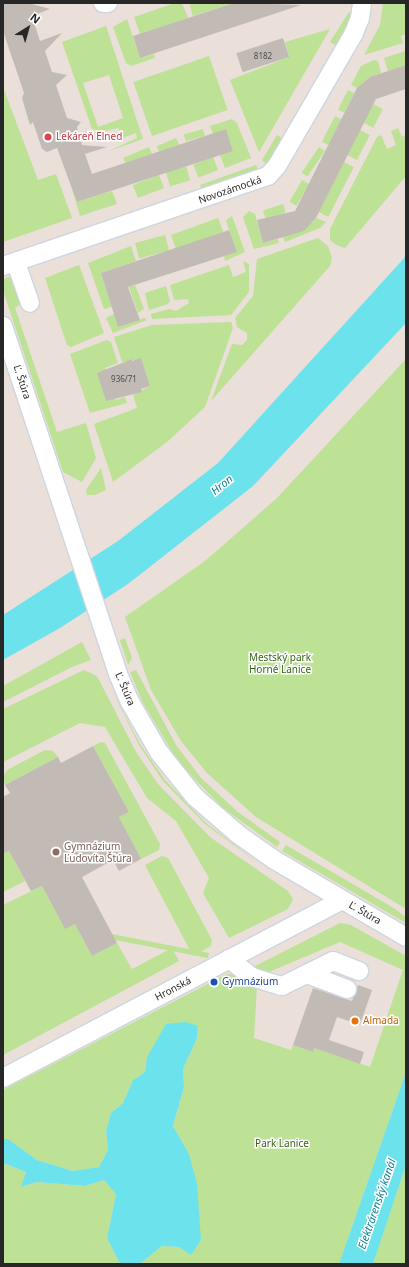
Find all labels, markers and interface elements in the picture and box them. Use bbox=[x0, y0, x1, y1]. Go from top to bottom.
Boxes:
north arrow bbox=[8, 8, 48, 48]
text: N bbox=[27, 9, 44, 27]
house number: 8182 bbox=[254, 51, 272, 61]
place label: Lekáreň Elned bbox=[56, 131, 122, 143]
marker: Lekáreň Elned bbox=[43, 132, 53, 142]
street label: Novozámocká bbox=[197, 174, 263, 206]
street label: Ľ. Štúra bbox=[11, 363, 33, 401]
house number: 936/71 bbox=[111, 374, 137, 384]
water label: Hron bbox=[208, 472, 236, 498]
park label: Mestský park Horné Lanice bbox=[249, 651, 311, 674]
street label: Ľ. Štúra bbox=[113, 670, 137, 708]
place label: Gymnázium Ľudovíta Štúra bbox=[64, 840, 132, 864]
marker: Gymnázium Ľudovíta Štúra bbox=[51, 847, 61, 857]
street label: Ľ. Štúra bbox=[347, 899, 383, 927]
street label: Hronská bbox=[153, 974, 193, 1004]
place label: Gymnázium bbox=[222, 976, 278, 988]
marker: Gymnázium bbox=[209, 977, 219, 987]
place label: Almada bbox=[363, 1015, 399, 1027]
marker: Almada bbox=[350, 1016, 360, 1026]
park label: Park Lanice bbox=[255, 1138, 309, 1150]
water label: Elektrárenský kanál bbox=[355, 1157, 399, 1251]

